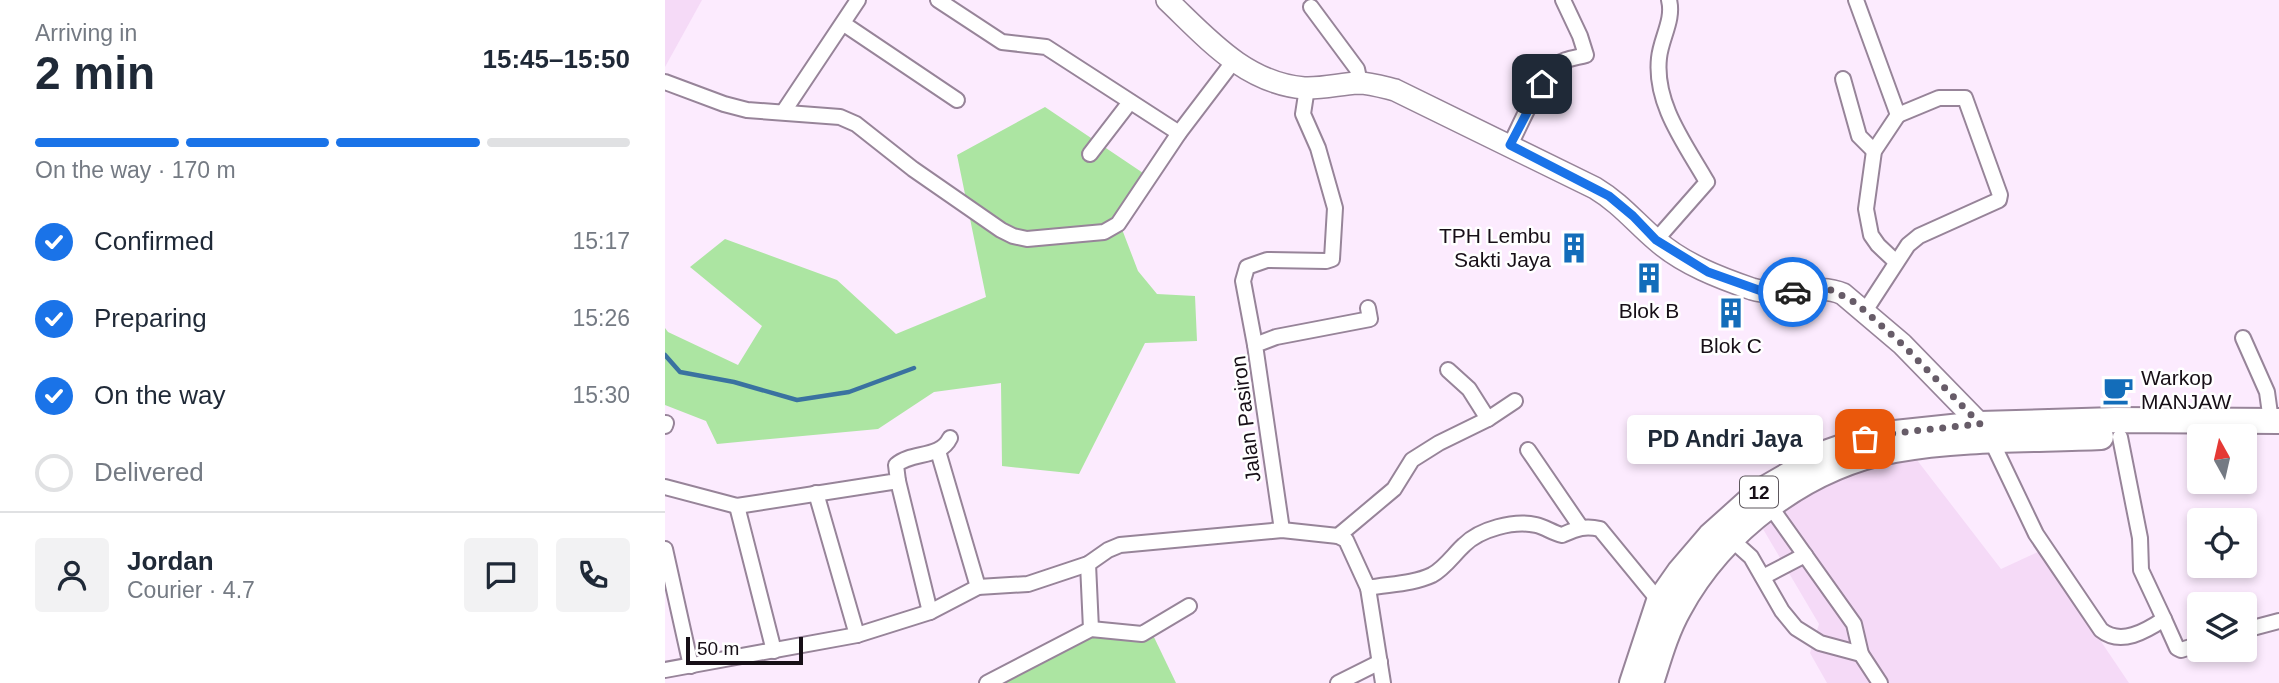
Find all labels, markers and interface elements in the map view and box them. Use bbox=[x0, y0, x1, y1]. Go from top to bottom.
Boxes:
text: Arriving in bbox=[35, 20, 137, 46]
text: 15:45–15:50 bbox=[483, 44, 630, 74]
text: 2 min bbox=[35, 47, 155, 99]
pin bbox=[1512, 54, 1572, 114]
icon: home bbox=[1523, 65, 1561, 103]
text: On the way · 170 m bbox=[35, 157, 236, 183]
icon: check bbox=[35, 223, 73, 261]
place label: TPH Lembu Sakti Jaya bbox=[1439, 224, 1551, 271]
text: Confirmed bbox=[94, 226, 214, 256]
text: 15:17 bbox=[572, 228, 630, 254]
building icon: TPH Lembu Sakti Jaya bbox=[1557, 231, 1591, 265]
courier bbox=[1758, 257, 1828, 327]
building icon: Blok B bbox=[1632, 261, 1666, 295]
icon: car bbox=[1774, 273, 1812, 311]
building icon: Blok C bbox=[1714, 296, 1748, 330]
place label: Blok B bbox=[1619, 299, 1679, 322]
icon: check bbox=[35, 300, 73, 338]
text: Preparing bbox=[94, 303, 207, 333]
text: 15:26 bbox=[572, 305, 630, 331]
place label: Blok C bbox=[1700, 334, 1762, 357]
street label: Jalan Pasiron bbox=[1226, 355, 1265, 484]
place label: Warkop MANJAW bbox=[2141, 366, 2231, 413]
cafe icon: Warkop MANJAW bbox=[2101, 373, 2135, 407]
icon: check bbox=[35, 377, 73, 415]
text: On the way bbox=[94, 380, 226, 410]
text: 15:30 bbox=[572, 382, 630, 408]
pin bbox=[1835, 409, 1895, 469]
callout: PD Andri Jaya bbox=[1627, 414, 1823, 464]
icon: bag bbox=[1846, 420, 1884, 458]
north arrow bbox=[2187, 424, 2257, 494]
map controls bbox=[2187, 424, 2257, 662]
text: PD Andri Jaya bbox=[1647, 426, 1803, 452]
text: Delivered bbox=[94, 457, 204, 487]
road number: 12 bbox=[1740, 477, 1778, 508]
button: locate bbox=[2187, 508, 2257, 578]
button: person bbox=[35, 538, 109, 612]
button: chat bbox=[464, 538, 538, 612]
button: phone bbox=[556, 538, 630, 612]
text: Jordan bbox=[127, 546, 214, 576]
text: Courier · 4.7 bbox=[127, 577, 255, 603]
button: layers bbox=[2187, 592, 2257, 662]
scale bar bbox=[686, 634, 803, 666]
text: 50 m bbox=[697, 638, 739, 659]

